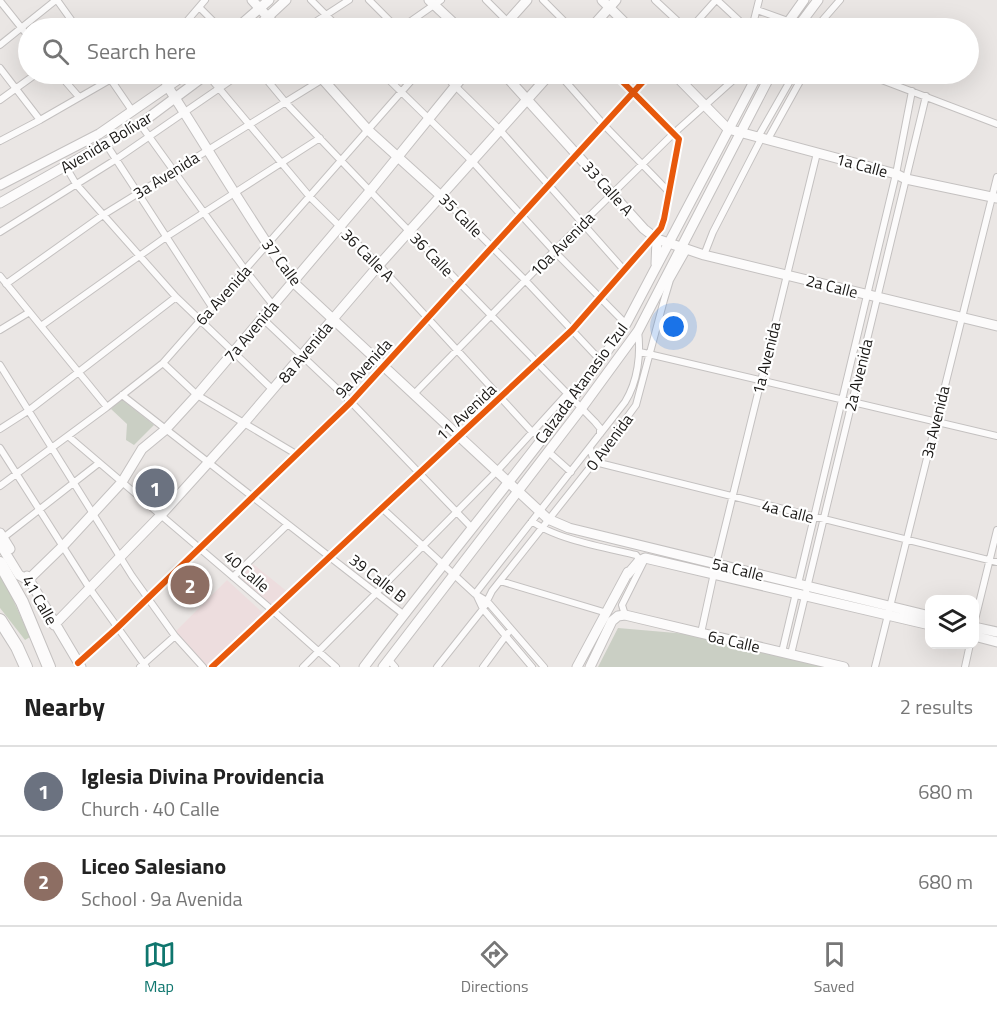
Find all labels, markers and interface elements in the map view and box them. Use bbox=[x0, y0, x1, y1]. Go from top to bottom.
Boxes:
search box bbox=[18, 18, 979, 84]
text: Search here bbox=[87, 34, 196, 68]
icon: search bbox=[39, 35, 72, 68]
street label: Avenida Bolívar bbox=[55, 105, 157, 179]
street label: 3a Avenida bbox=[128, 145, 204, 205]
street label: 1a Calle bbox=[833, 147, 891, 183]
street label: 33 Calle A bbox=[577, 155, 640, 221]
street label: 35 Calle bbox=[434, 188, 488, 242]
street label: 10a Avenida bbox=[524, 206, 600, 282]
street label: 36 Calle A bbox=[336, 223, 400, 287]
street label: 36 Calle bbox=[405, 226, 459, 282]
street label: 37 Calle bbox=[256, 233, 308, 291]
street label: 6a Avenida bbox=[189, 259, 257, 331]
street label: 2a Calle bbox=[804, 268, 860, 304]
street label: 7a Avenida bbox=[218, 295, 284, 367]
your location bbox=[659, 312, 688, 341]
street label: 8a Avenida bbox=[272, 316, 338, 388]
street label: Calzada Atanasio Tzul bbox=[529, 317, 633, 449]
street label: 1a Avenida bbox=[745, 319, 787, 397]
street label: 9a Avenida bbox=[329, 333, 397, 403]
street label: 2a Avenida bbox=[837, 336, 879, 414]
street label: 11 Avenida bbox=[430, 378, 502, 446]
street label: 3a Avenida bbox=[914, 383, 956, 461]
street label: 0 Avenida bbox=[580, 408, 638, 476]
pin: 1 bbox=[136, 466, 174, 510]
street label: 4a Calle bbox=[760, 493, 816, 529]
street label: 40 Calle bbox=[219, 544, 275, 598]
street label: 39 Calle B bbox=[344, 548, 412, 608]
street label: 5a Calle bbox=[710, 551, 766, 587]
pin: 2 bbox=[170, 562, 210, 608]
street label: 41 Calle bbox=[16, 571, 64, 629]
map controls bbox=[925, 595, 979, 649]
button: layers bbox=[925, 595, 979, 649]
street label: 6a Calle bbox=[706, 623, 762, 659]
text: Nearby bbox=[24, 687, 105, 726]
text: 2 results bbox=[900, 691, 973, 722]
text: Iglesia Divina Providencia bbox=[81, 759, 324, 793]
text: 1 bbox=[38, 776, 49, 807]
text: 680 m bbox=[918, 776, 973, 807]
text: Church · 40 Calle bbox=[81, 793, 220, 824]
text: Liceo Salesiano bbox=[81, 849, 226, 883]
text: 2 bbox=[38, 866, 49, 897]
text: 680 m bbox=[918, 866, 973, 897]
text: School · 9a Avenida bbox=[81, 883, 243, 914]
tab: Map bbox=[143, 938, 176, 998]
tab: Directions bbox=[461, 938, 529, 998]
tab: Saved bbox=[814, 938, 854, 998]

